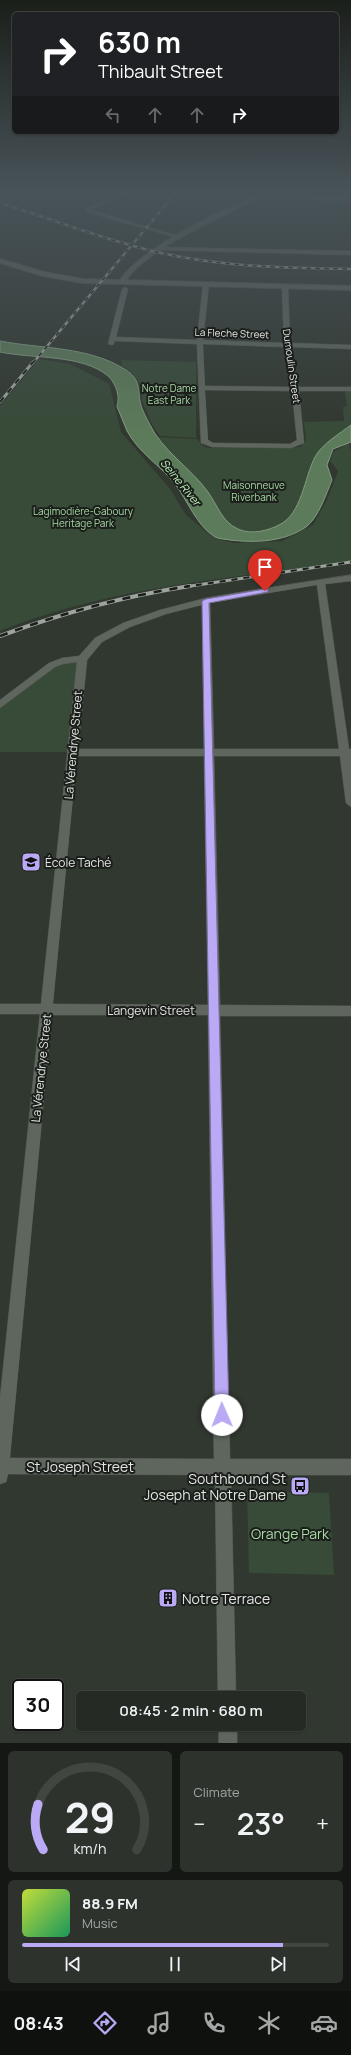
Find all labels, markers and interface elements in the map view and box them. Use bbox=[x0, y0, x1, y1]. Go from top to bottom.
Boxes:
text: 630 m bbox=[98, 23, 181, 61]
icon: right bbox=[32, 28, 84, 80]
text: Thibault Street bbox=[98, 59, 223, 83]
icon: left bbox=[102, 104, 124, 126]
icon: ahead bbox=[144, 104, 166, 126]
icon: ahead bbox=[186, 104, 208, 126]
icon: right bbox=[228, 104, 250, 126]
street label: La Fleche Street bbox=[194, 325, 270, 341]
street label: Dumoulin Street bbox=[280, 328, 304, 404]
park label: Notre Dame East Park bbox=[142, 381, 196, 407]
water label: Seine River bbox=[157, 455, 206, 510]
park label: Maisonneuve Riverbank bbox=[223, 478, 285, 504]
park label: Lagimodière-Gaboury Heritage Park bbox=[33, 504, 134, 530]
pin bbox=[248, 550, 282, 591]
icon: arrive bbox=[254, 556, 276, 578]
street label: La Vérendrye Street bbox=[60, 690, 86, 800]
school or university icon: École Taché bbox=[20, 851, 42, 873]
place label: École Taché bbox=[45, 854, 111, 871]
street label: Langevin Street bbox=[107, 1002, 195, 1019]
street label: La Vérendrye Street bbox=[27, 1013, 55, 1123]
position arrow bbox=[201, 1394, 243, 1436]
street label: St Joseph Street bbox=[26, 1457, 134, 1476]
place label: Southbound St Joseph at Notre Dame bbox=[144, 1469, 286, 1504]
bus stop icon: Southbound St Joseph at Notre Dame bbox=[289, 1475, 311, 1497]
park label: Orange Park bbox=[251, 1524, 330, 1543]
building icon: Notre Terrace bbox=[157, 1587, 179, 1609]
place label: Notre Terrace bbox=[182, 1589, 270, 1608]
speed limit sign: 30 bbox=[12, 1679, 64, 1731]
text: 08:45 · 2 min · 680 m bbox=[119, 1700, 263, 1721]
text: Climate bbox=[194, 1783, 240, 1801]
text: 29 bbox=[64, 1788, 115, 1844]
text: 23° bbox=[237, 1803, 285, 1844]
text: − bbox=[194, 1809, 205, 1839]
text: + bbox=[316, 1809, 329, 1839]
text: km/h bbox=[73, 1838, 106, 1857]
text: 88.9 FM bbox=[82, 1893, 138, 1914]
text: Music bbox=[82, 1914, 118, 1932]
icon: previous bbox=[62, 1953, 84, 1975]
icon: pause bbox=[164, 1953, 186, 1975]
icon: next bbox=[267, 1953, 289, 1975]
icon: directions bbox=[91, 2009, 119, 2037]
icon: music bbox=[145, 2009, 173, 2037]
icon: phone bbox=[200, 2009, 228, 2037]
icon: climate bbox=[255, 2009, 283, 2037]
icon: car bbox=[310, 2009, 338, 2037]
text: 08:43 bbox=[13, 2011, 64, 2035]

